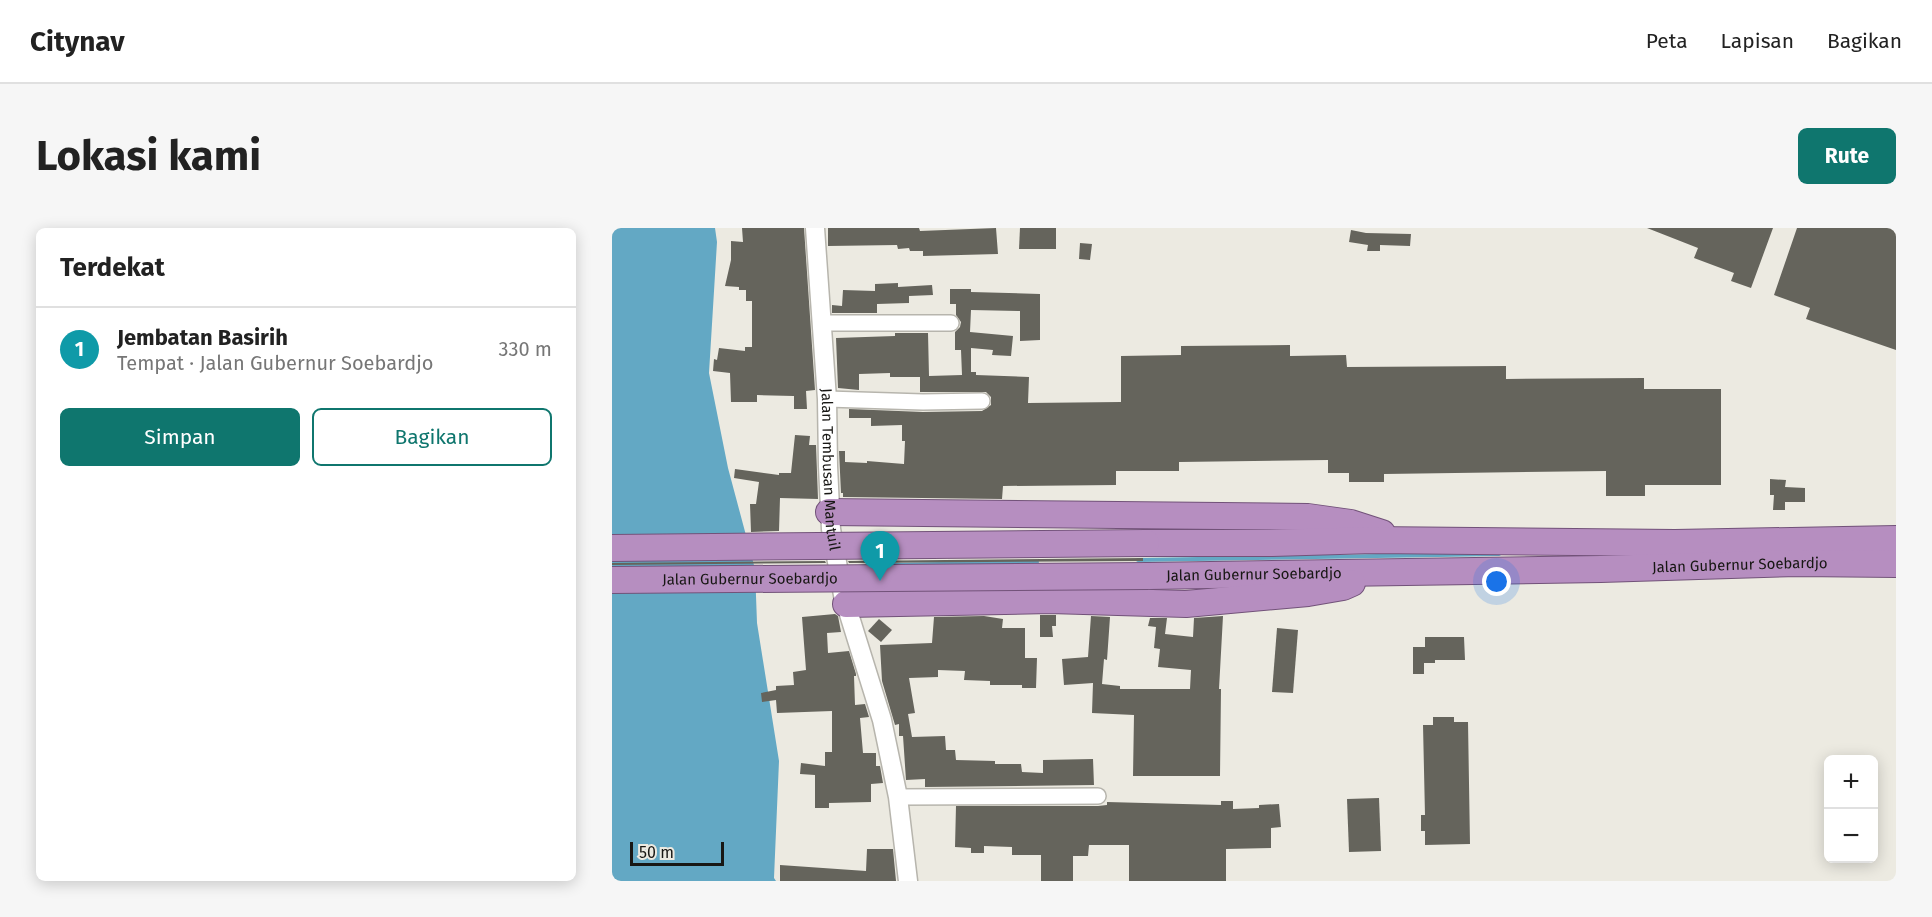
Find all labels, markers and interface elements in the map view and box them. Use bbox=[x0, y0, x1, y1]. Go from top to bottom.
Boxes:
text: Citynav bbox=[30, 25, 125, 58]
text: Peta bbox=[1646, 28, 1688, 54]
text: Lapisan bbox=[1721, 28, 1794, 54]
text: Bagikan bbox=[1827, 28, 1902, 54]
button: Rute bbox=[1798, 128, 1896, 184]
text: Lokasi kami bbox=[36, 131, 261, 181]
text: Terdekat bbox=[60, 252, 165, 283]
text: Jembatan Basirih bbox=[117, 324, 288, 351]
text: 1 bbox=[75, 337, 84, 361]
text: 330 m bbox=[498, 337, 552, 361]
text: Tempat · Jalan Gubernur Soebardjo bbox=[117, 351, 433, 375]
street label: Jalan Tembusan Mantuil bbox=[817, 388, 844, 553]
button: Simpan bbox=[60, 408, 300, 466]
button: Bagikan bbox=[312, 408, 552, 466]
pin: 1 bbox=[860, 532, 900, 581]
street label: Jalan Gubernur Soebardjo bbox=[1652, 554, 1828, 576]
street label: Jalan Gubernur Soebardjo bbox=[1166, 564, 1342, 585]
your location bbox=[1482, 567, 1511, 596]
street label: Jalan Gubernur Soebardjo bbox=[662, 569, 838, 589]
map controls bbox=[1824, 755, 1878, 863]
button: + bbox=[1824, 755, 1878, 809]
button: − bbox=[1824, 809, 1878, 863]
scale bar bbox=[630, 839, 724, 866]
text: 50 m bbox=[639, 843, 674, 862]

